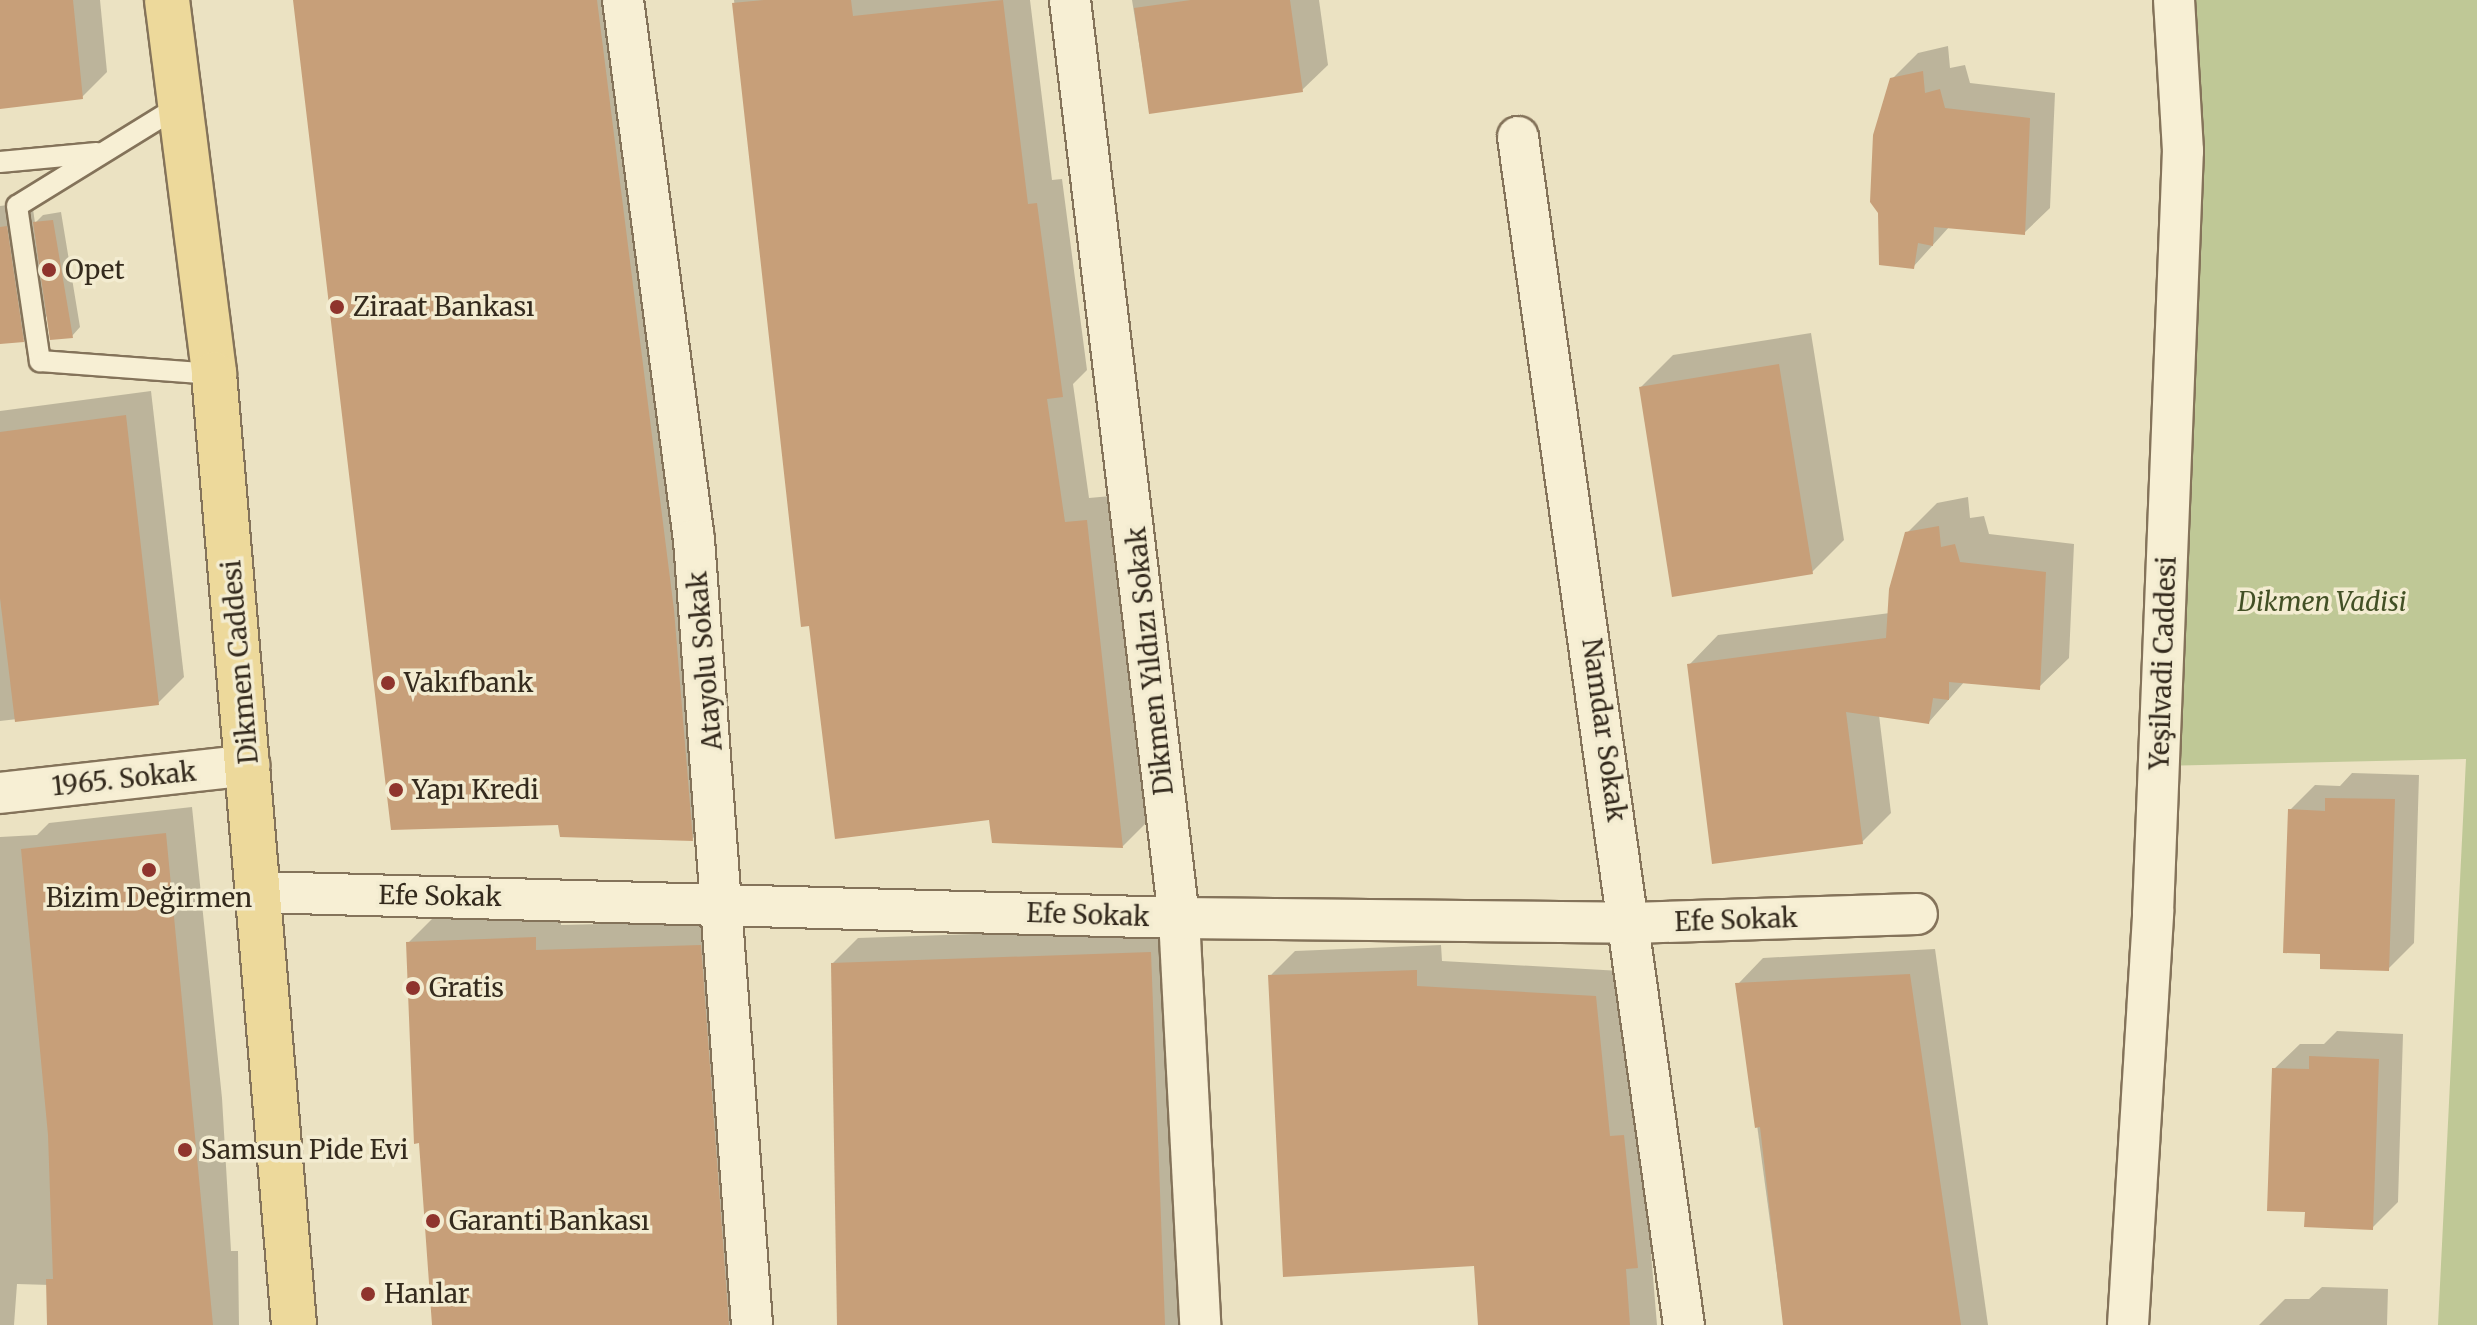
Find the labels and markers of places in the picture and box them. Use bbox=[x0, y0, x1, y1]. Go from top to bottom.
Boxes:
place label: Opet bbox=[65, 254, 125, 286]
marker: Opet bbox=[40, 261, 58, 279]
place label: Ziraat Bankası bbox=[353, 291, 534, 323]
marker: Ziraat Bankası bbox=[328, 298, 346, 316]
place label: Vakıfbank bbox=[404, 667, 533, 699]
marker: Vakıfbank bbox=[379, 674, 397, 692]
place label: Yapı Kredi bbox=[412, 774, 539, 806]
marker: Yapı Kredi bbox=[387, 781, 405, 799]
marker: Bizim Değirmen bbox=[140, 861, 158, 879]
place label: Bizim Değirmen bbox=[46, 882, 252, 914]
place label: Gratis bbox=[429, 972, 504, 1004]
marker: Gratis bbox=[404, 979, 422, 997]
place label: Samsun Pide Evi bbox=[201, 1134, 408, 1166]
marker: Samsun Pide Evi bbox=[176, 1141, 194, 1159]
place label: Garanti Bankası bbox=[449, 1205, 649, 1237]
marker: Garanti Bankası bbox=[424, 1212, 442, 1230]
place label: Hanlar bbox=[384, 1278, 470, 1310]
marker: Hanlar bbox=[359, 1285, 377, 1303]

